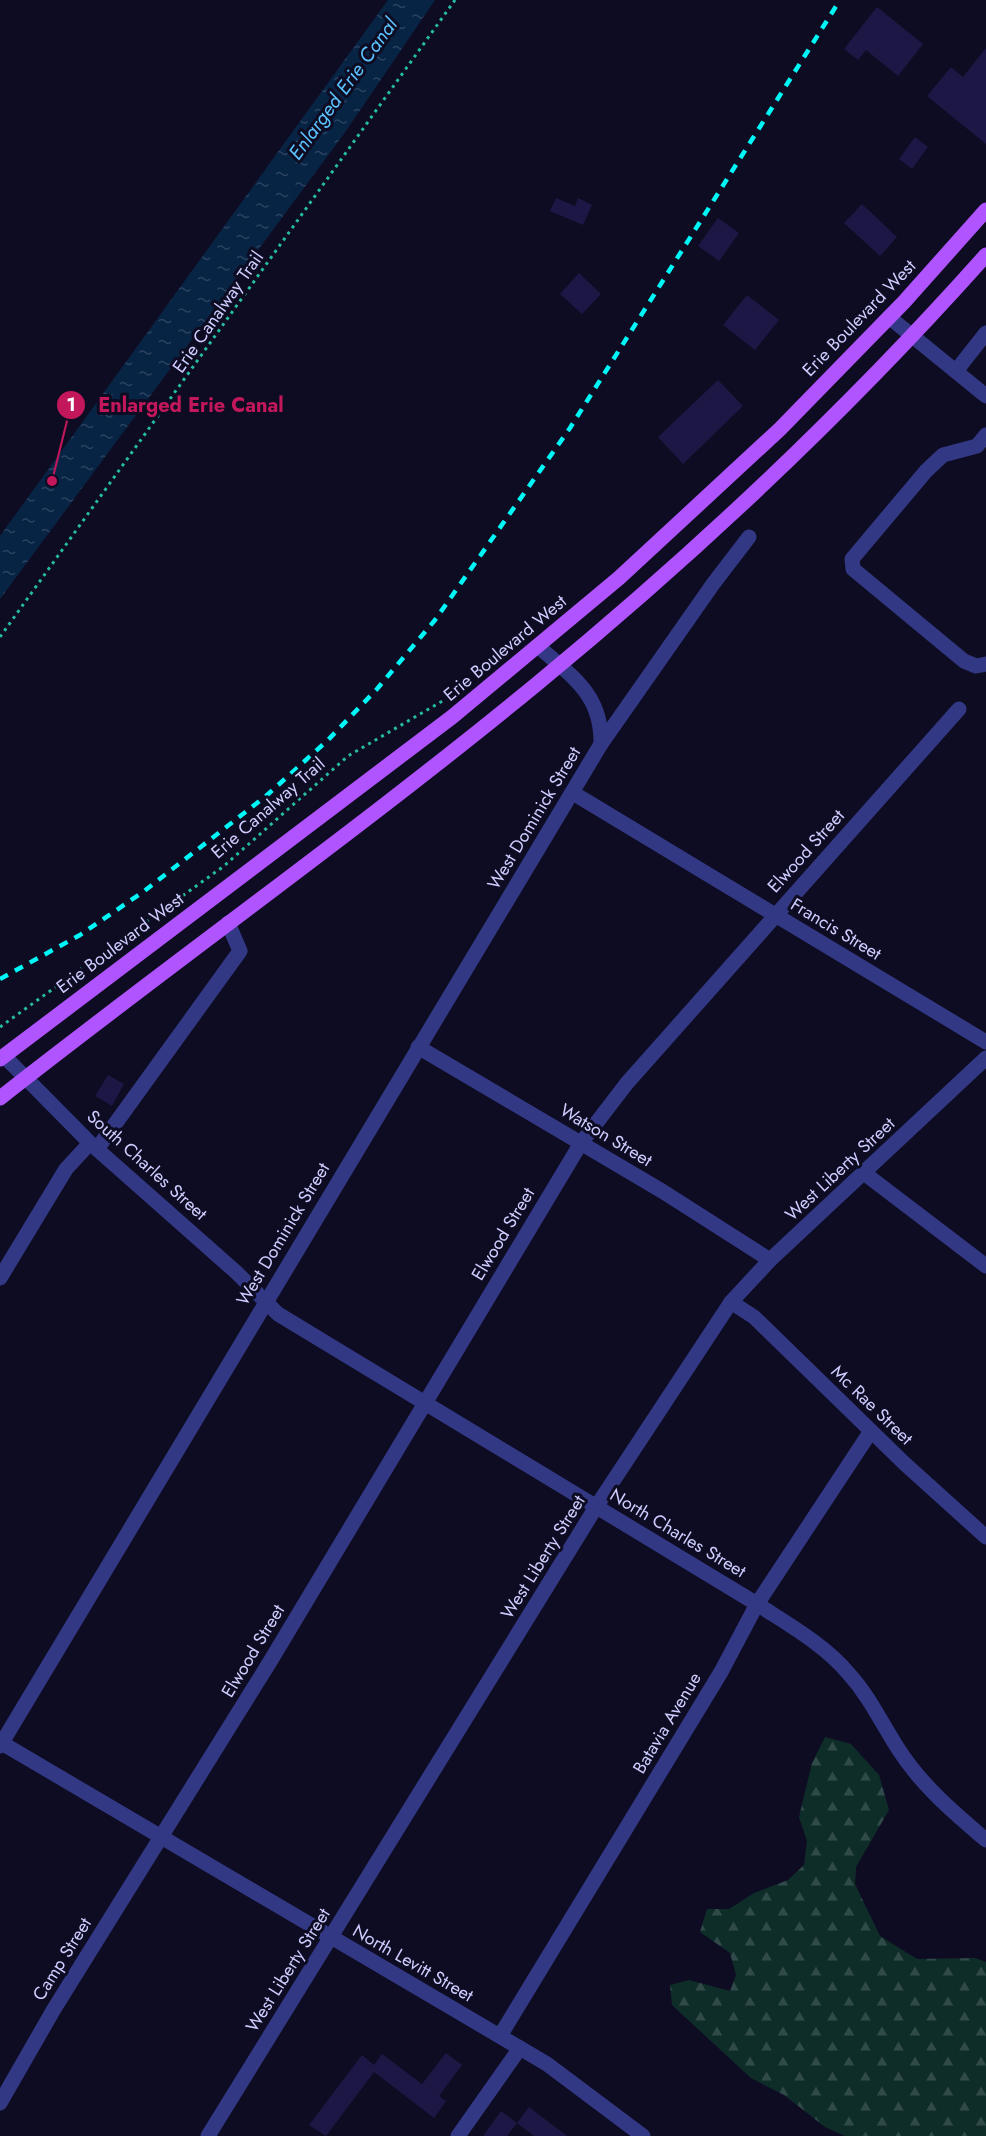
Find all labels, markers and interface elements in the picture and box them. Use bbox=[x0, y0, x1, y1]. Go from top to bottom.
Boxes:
water label: Enlarged Erie Canal bbox=[282, 11, 405, 166]
street label: Erie Canalway Trail bbox=[166, 246, 270, 378]
street label: Erie Boulevard West bbox=[796, 253, 922, 382]
callout: Enlarged Erie Canal bbox=[56, 386, 296, 424]
text: Enlarged Erie Canal bbox=[98, 391, 284, 420]
text: 1 bbox=[66, 392, 76, 418]
street label: Erie Boulevard West bbox=[438, 588, 573, 707]
street label: West Dominick Street bbox=[481, 741, 587, 894]
street label: Erie Canalway Trail bbox=[205, 751, 331, 865]
street label: Elwood Street bbox=[761, 803, 851, 898]
street label: Erie Boulevard West bbox=[51, 886, 190, 1000]
street label: Francis Street bbox=[786, 892, 887, 967]
street label: Watson Street bbox=[555, 1097, 658, 1173]
street label: South Charles Street bbox=[81, 1104, 213, 1227]
street label: West Liberty Street bbox=[779, 1111, 901, 1227]
street label: West Dominick Street bbox=[230, 1157, 336, 1310]
street label: Elwood Street bbox=[465, 1182, 541, 1285]
street label: Mc Rae Street bbox=[825, 1359, 919, 1451]
street label: North Charles Street bbox=[605, 1482, 752, 1584]
street label: West Liberty Street bbox=[494, 1489, 592, 1624]
street label: Elwood Street bbox=[215, 1599, 291, 1702]
street label: Batavia Avenue bbox=[626, 1667, 708, 1779]
street label: West Liberty Street bbox=[239, 1902, 337, 2037]
street label: Camp Street bbox=[26, 1912, 98, 2006]
street label: North Levitt Street bbox=[348, 1918, 479, 2009]

